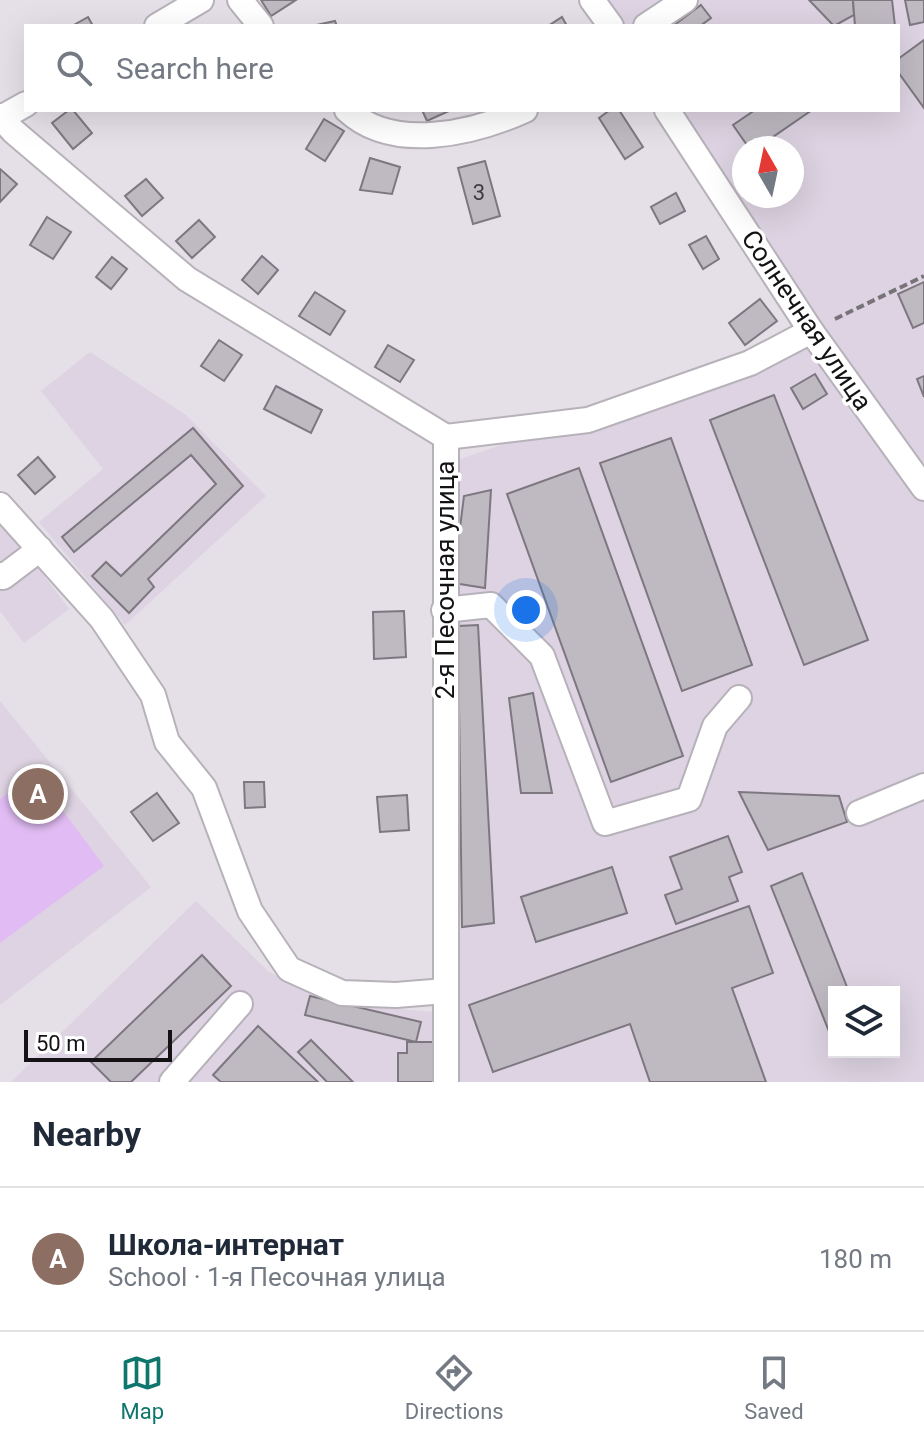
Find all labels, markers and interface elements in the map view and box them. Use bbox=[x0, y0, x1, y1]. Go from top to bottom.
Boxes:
search box bbox=[24, 24, 900, 112]
icon: search bbox=[52, 46, 96, 90]
text: Search here bbox=[116, 51, 274, 86]
north arrow bbox=[732, 136, 804, 208]
house number: 3 bbox=[473, 180, 485, 205]
street label: Солнечная улица bbox=[736, 224, 878, 416]
street label: 2-я Песочная улица bbox=[430, 461, 460, 699]
your location bbox=[506, 590, 546, 630]
pin: A bbox=[12, 764, 64, 824]
map controls bbox=[828, 986, 900, 1058]
button: layers bbox=[828, 986, 900, 1058]
scale bar bbox=[24, 1026, 172, 1062]
text: 50 m bbox=[36, 1031, 85, 1056]
text: Nearby bbox=[32, 1114, 141, 1154]
text: Школа-интернат bbox=[108, 1227, 344, 1262]
text: A bbox=[49, 1244, 67, 1274]
text: 180 m bbox=[819, 1244, 892, 1274]
text: School · 1-я Песочная улица bbox=[108, 1262, 446, 1292]
tab: Map bbox=[120, 1351, 164, 1424]
tab: Directions bbox=[405, 1351, 504, 1424]
tab: Saved bbox=[744, 1351, 804, 1424]

